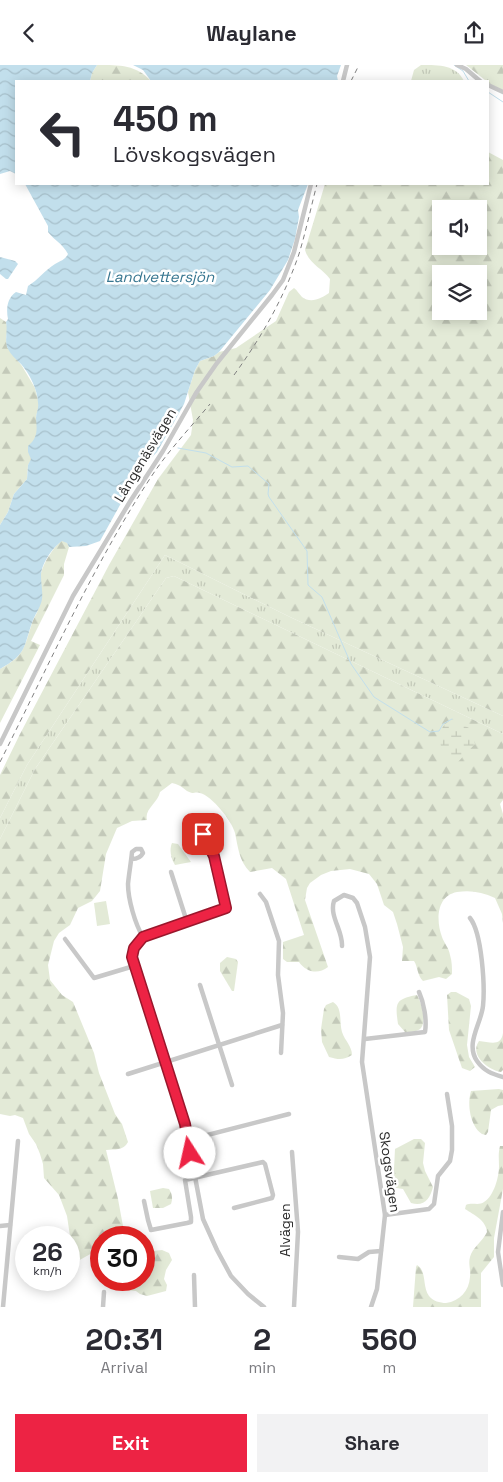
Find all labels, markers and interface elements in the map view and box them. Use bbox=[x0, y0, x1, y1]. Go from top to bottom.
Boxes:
icon: back bbox=[15, 19, 43, 47]
text: Waylane bbox=[206, 19, 297, 47]
icon: share bbox=[460, 19, 488, 47]
text: 450 m bbox=[113, 97, 218, 141]
icon: left bbox=[30, 100, 95, 165]
text: Lövskogsvägen bbox=[113, 140, 276, 168]
map controls bbox=[432, 200, 487, 320]
button: sound bbox=[432, 200, 487, 255]
button: layers bbox=[432, 265, 487, 320]
water label: Landvettersjön bbox=[106, 267, 215, 286]
street label: Långenäsvägen bbox=[110, 405, 180, 505]
pin bbox=[182, 813, 224, 855]
icon: arrive bbox=[189, 820, 217, 848]
position arrow bbox=[163, 1126, 215, 1178]
street label: Skogsvägen bbox=[375, 1130, 405, 1214]
street label: Alvägen bbox=[276, 1203, 294, 1257]
speed limit sign: 30 bbox=[90, 1226, 155, 1291]
text: 26 bbox=[32, 1236, 63, 1268]
text: km/h bbox=[33, 1263, 62, 1279]
text: 20:31 bbox=[86, 1320, 163, 1359]
text: 2 bbox=[253, 1320, 271, 1359]
text: 560 bbox=[361, 1320, 417, 1359]
text: Arrival bbox=[100, 1357, 148, 1378]
text: min bbox=[248, 1357, 276, 1378]
text: m bbox=[383, 1357, 396, 1378]
button: Exit bbox=[15, 1414, 247, 1472]
button: Share bbox=[257, 1414, 488, 1472]

